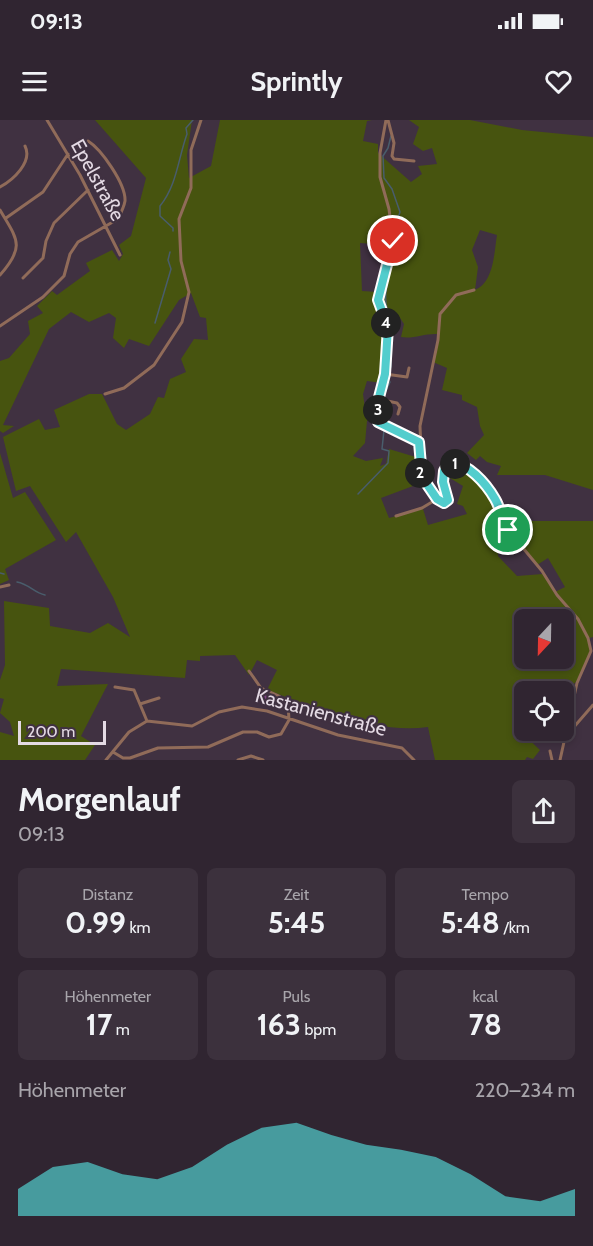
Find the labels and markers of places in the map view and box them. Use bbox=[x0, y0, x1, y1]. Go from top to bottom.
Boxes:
pin bbox=[367, 215, 418, 266]
pin: 4 bbox=[371, 308, 401, 338]
pin: 3 bbox=[363, 395, 393, 425]
pin: 1 bbox=[440, 449, 470, 479]
pin: 2 bbox=[405, 458, 435, 488]
pin bbox=[482, 504, 533, 555]

